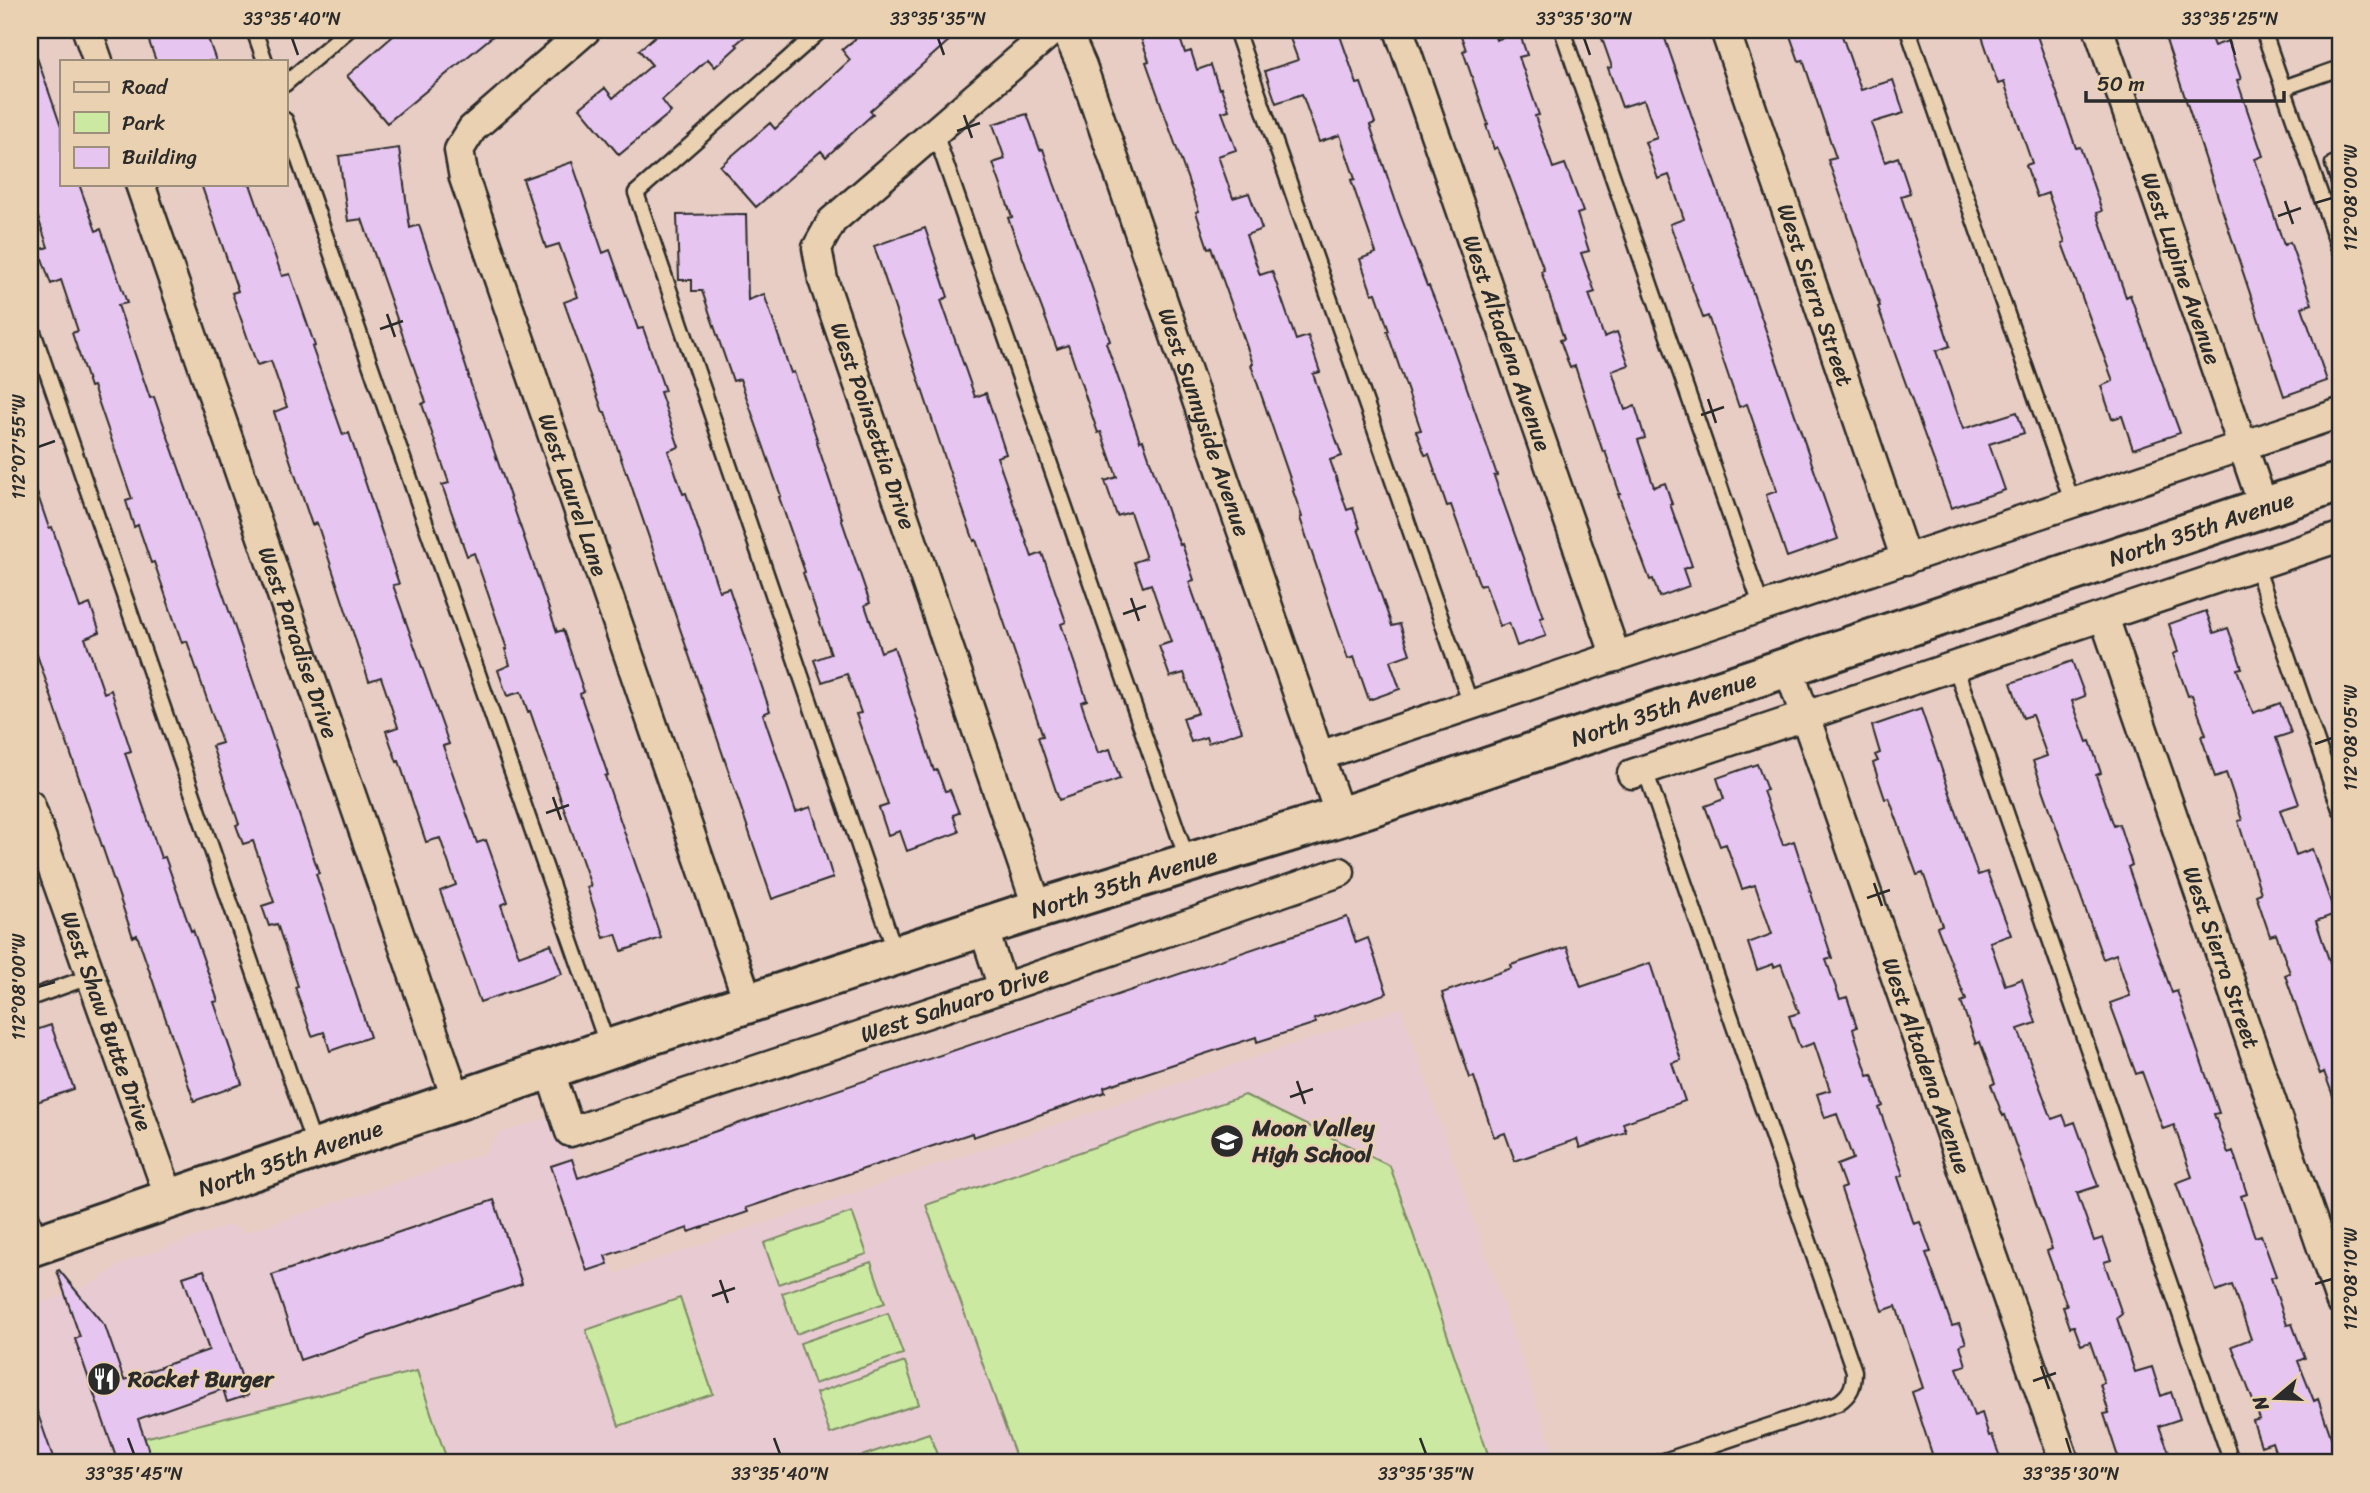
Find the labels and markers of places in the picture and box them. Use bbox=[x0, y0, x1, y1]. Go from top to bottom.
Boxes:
place label: Moon Valley High School bbox=[1251, 1108, 1376, 1175]
school or university icon: Moon Valley High School bbox=[1208, 1122, 1246, 1160]
place label: Rocket Burger bbox=[127, 1359, 275, 1400]
restaurant icon: Rocket Burger bbox=[85, 1360, 123, 1398]

